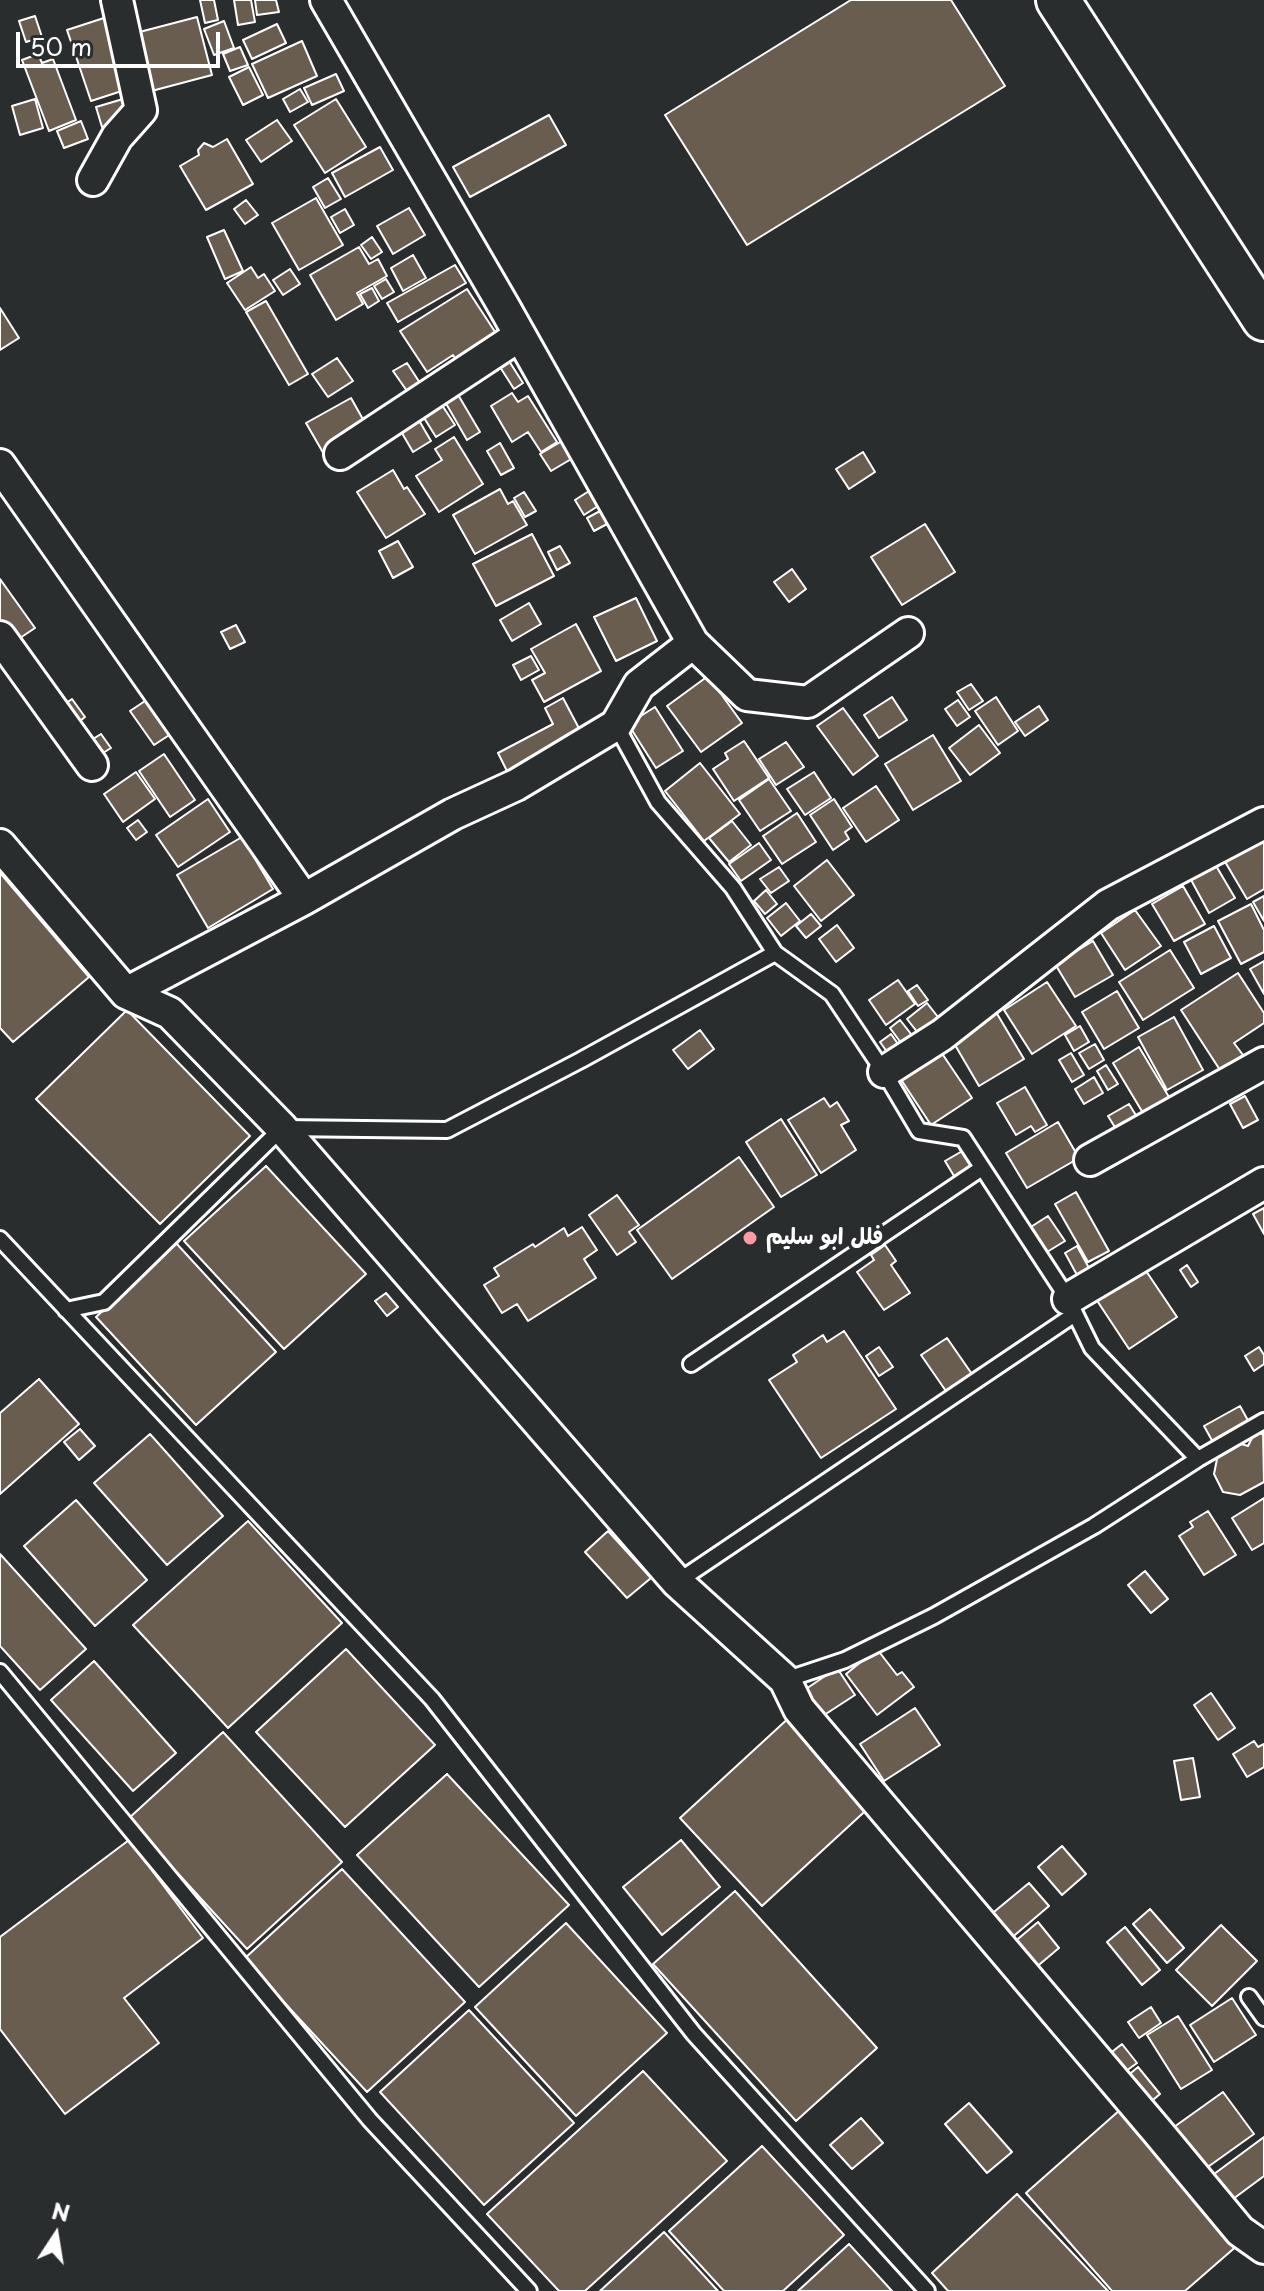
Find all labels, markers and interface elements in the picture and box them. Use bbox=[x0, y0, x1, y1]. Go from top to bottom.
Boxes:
scale bar bbox=[20, 16, 224, 66]
text: 50 m bbox=[30, 28, 92, 64]
place label: فلل ابو سليم bbox=[766, 1225, 883, 1251]
marker: فلل ابو سليم bbox=[741, 1229, 759, 1247]
text: N bbox=[49, 2193, 73, 2229]
north arrow bbox=[16, 2195, 96, 2275]

